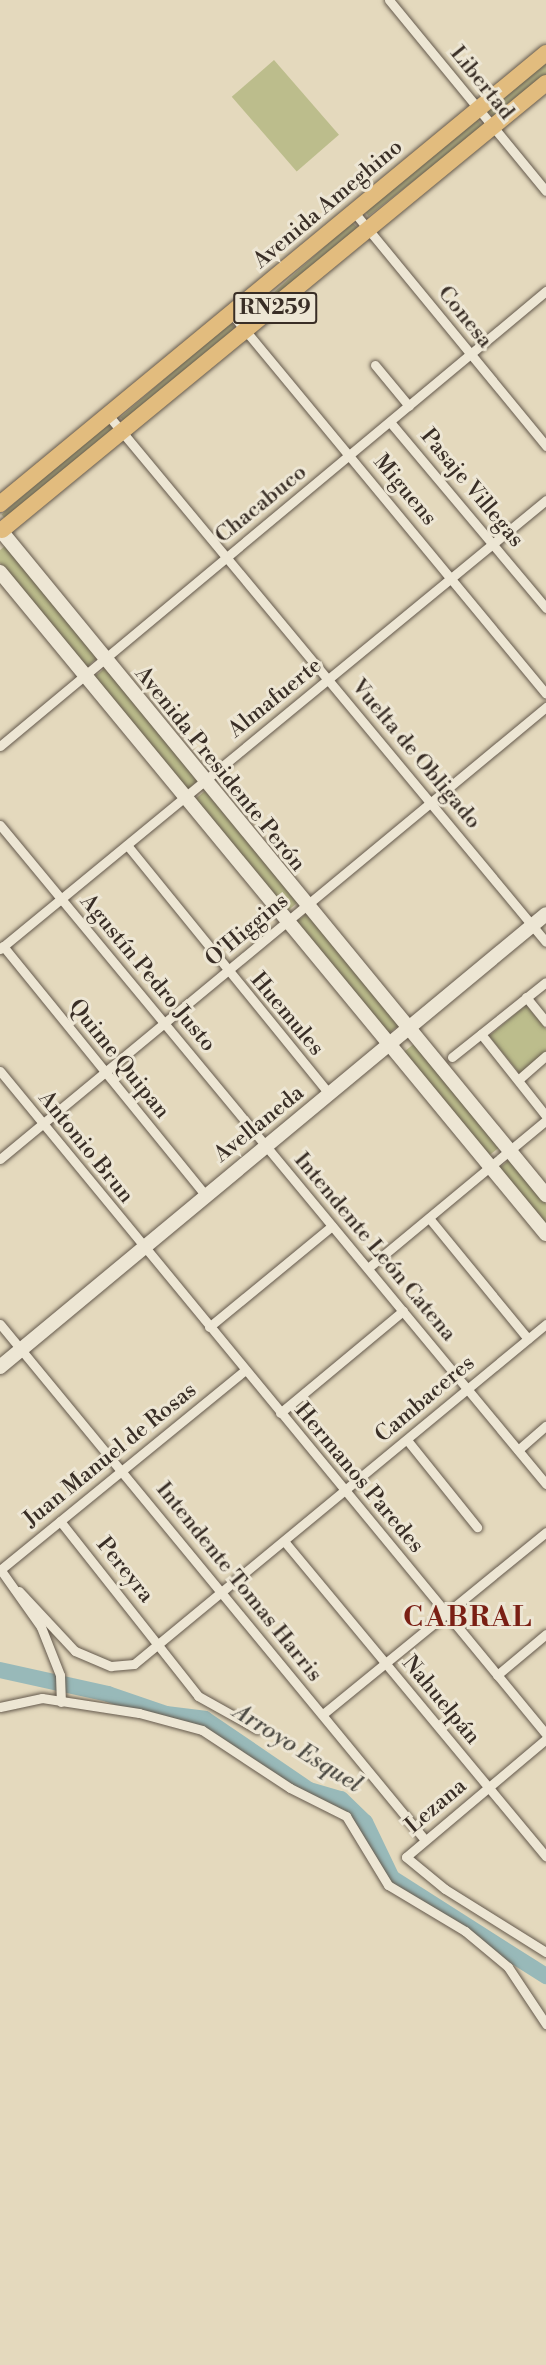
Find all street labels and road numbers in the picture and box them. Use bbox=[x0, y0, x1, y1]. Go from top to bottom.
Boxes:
street label: Libertad bbox=[444, 41, 520, 125]
street label: Avenida Ameghino bbox=[248, 134, 408, 274]
street label: Conesa bbox=[432, 281, 498, 353]
road number: RN259 bbox=[233, 290, 317, 326]
street label: Pasaje Villegas bbox=[415, 423, 529, 553]
street label: Miguens bbox=[368, 449, 442, 531]
street label: Chacabuco bbox=[210, 459, 312, 549]
street label: Almafuerte bbox=[223, 652, 327, 744]
street label: Avenida Presidente Perón bbox=[129, 661, 311, 877]
street label: Vuelta de Obligado bbox=[346, 674, 486, 834]
street label: O'Higgins bbox=[200, 888, 294, 972]
street label: Agustín Pedro Justo bbox=[75, 889, 221, 1057]
street label: Huemules bbox=[245, 967, 329, 1061]
street label: Quime Quipan bbox=[63, 994, 175, 1124]
street label: Avellaneda bbox=[209, 1080, 309, 1168]
street label: Antonio Brun bbox=[33, 1086, 139, 1208]
street label: Intendente León Catena bbox=[288, 1147, 462, 1347]
street label: Cambaceres bbox=[370, 1350, 480, 1448]
street label: Juan Manuel de Rosas bbox=[18, 1377, 202, 1533]
street label: Hermanos Paredes bbox=[289, 1398, 429, 1558]
street label: Intendente Tomas Harris bbox=[150, 1477, 328, 1687]
street label: Pereyra bbox=[91, 1532, 159, 1608]
street label: Nahuelpán bbox=[396, 1650, 486, 1750]
street label: Lezana bbox=[400, 1773, 472, 1839]

